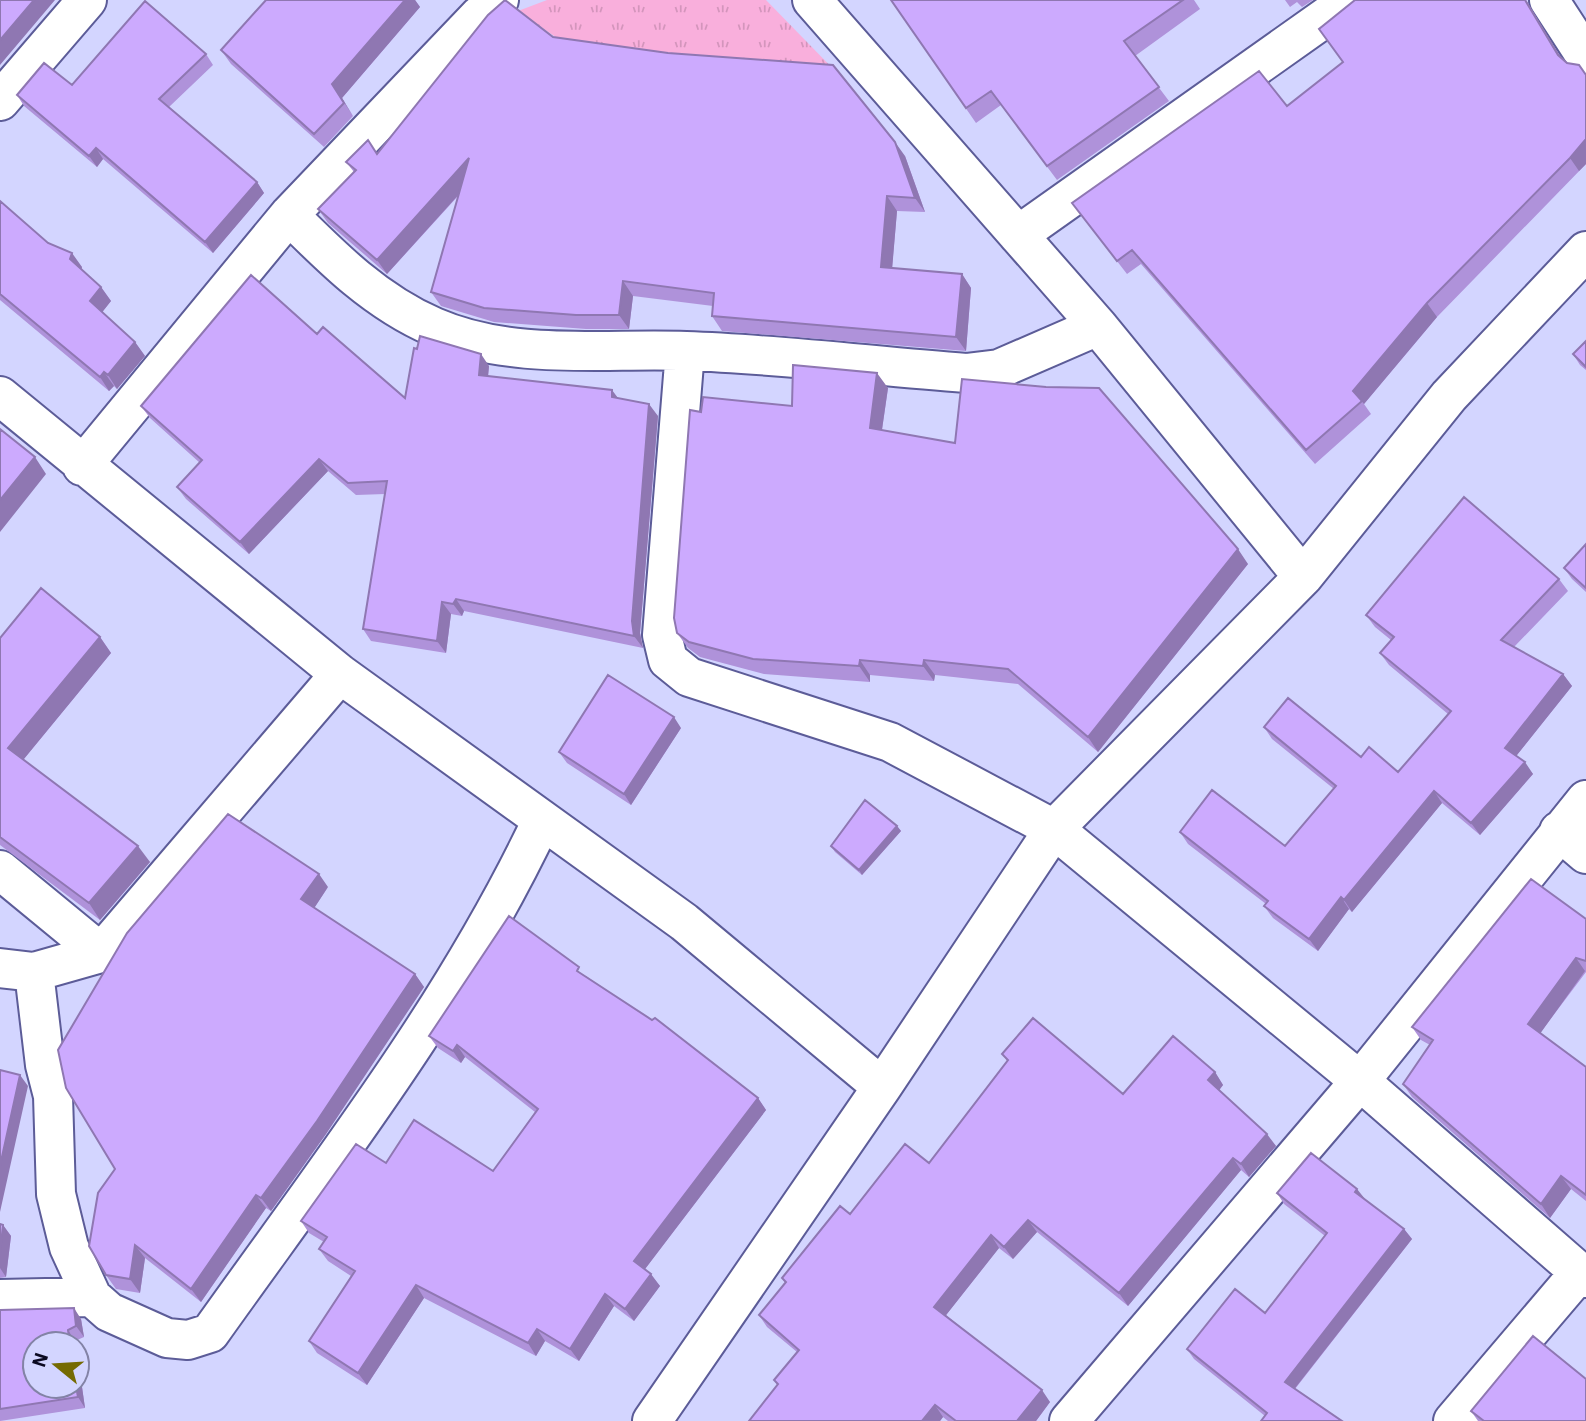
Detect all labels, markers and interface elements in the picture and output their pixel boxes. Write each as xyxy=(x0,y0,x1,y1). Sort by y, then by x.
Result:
north arrow xyxy=(21,1330,91,1400)
text: N xyxy=(26,1349,53,1370)

